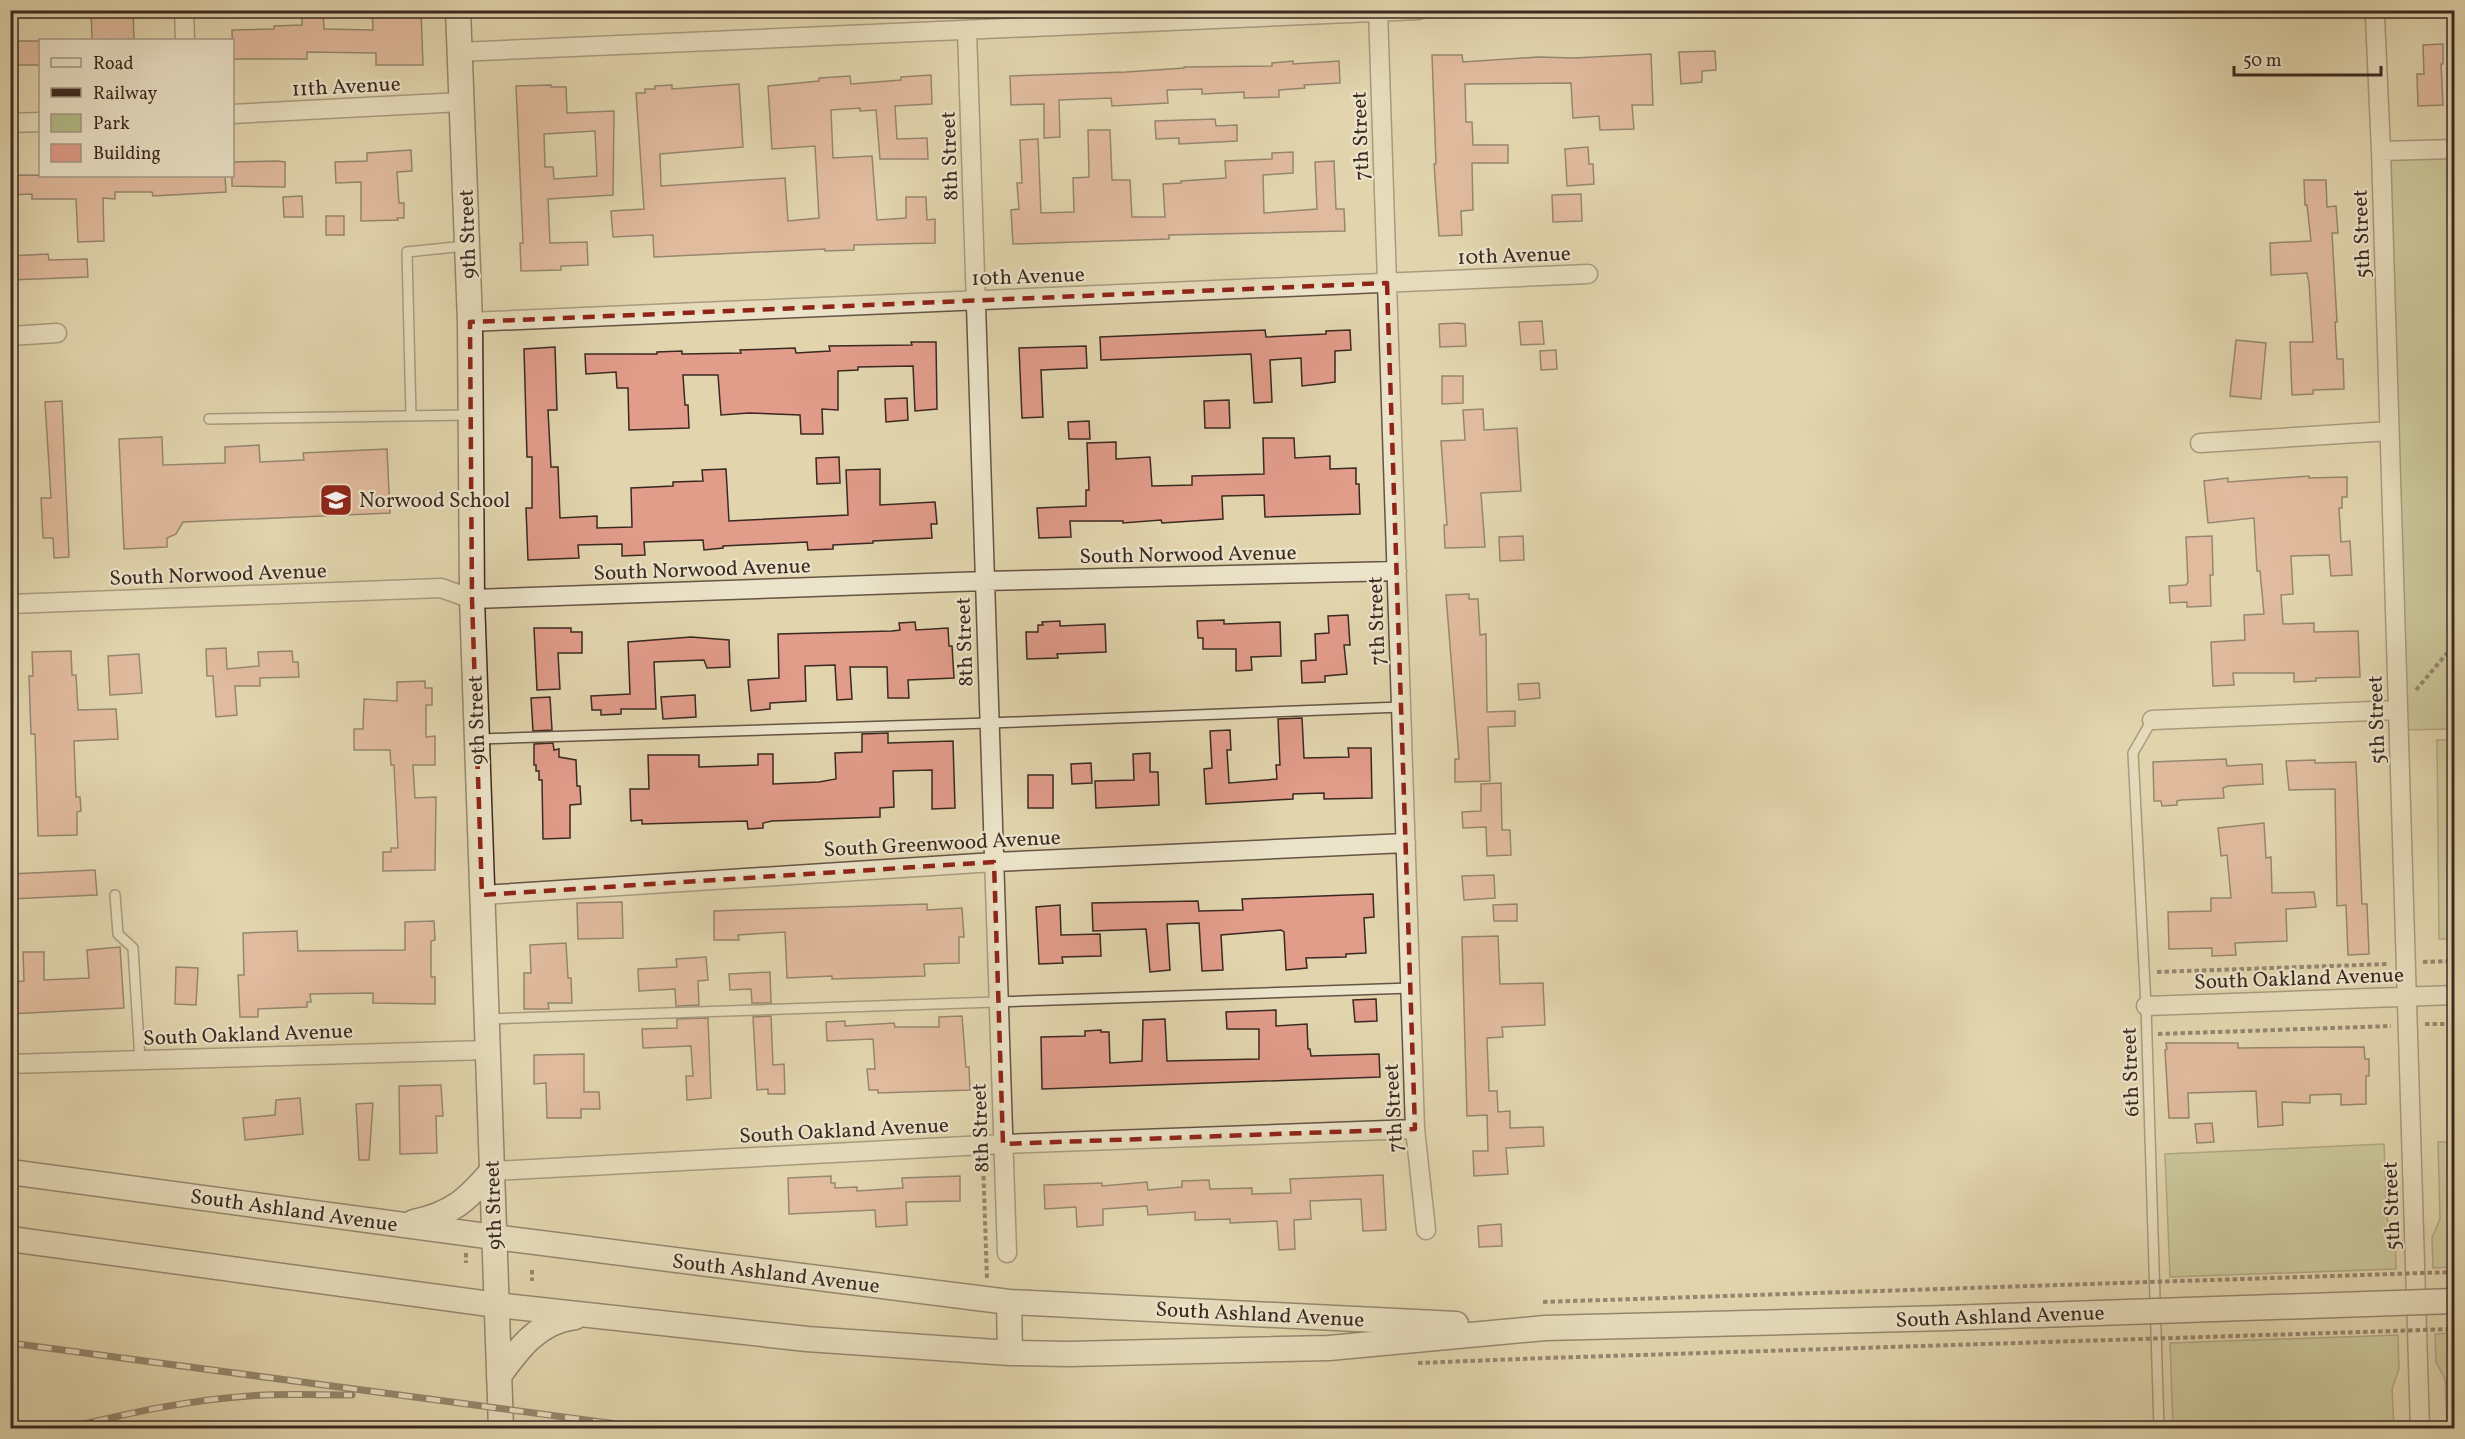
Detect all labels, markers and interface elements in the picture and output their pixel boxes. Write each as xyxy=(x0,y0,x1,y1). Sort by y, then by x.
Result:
legend xyxy=(39,39,234,177)
scale bar xyxy=(2234,39,2381,77)
text: 50 m xyxy=(2243,49,2282,74)
text: Road xyxy=(93,52,134,77)
street label: 11th Avenue xyxy=(291,70,401,105)
text: Railway xyxy=(93,82,157,107)
street label: 7th Street xyxy=(1345,91,1378,181)
street label: 8th Street xyxy=(934,111,967,201)
text: Park xyxy=(93,112,130,137)
text: Building xyxy=(93,142,161,167)
street label: 9th Street xyxy=(452,188,485,279)
street label: 5th Street xyxy=(2346,189,2379,279)
street label: 10th Avenue xyxy=(1457,240,1571,273)
street label: 10th Avenue xyxy=(971,261,1085,294)
school or university icon: Norwood School xyxy=(318,482,354,518)
place label: Norwood School xyxy=(359,487,510,516)
street label: South Norwood Avenue xyxy=(1079,539,1297,572)
street label: South Norwood Avenue xyxy=(593,552,811,589)
street label: South Norwood Avenue xyxy=(109,557,327,594)
street label: 7th Street xyxy=(1361,576,1394,666)
street label: 8th Street xyxy=(949,597,982,687)
street label: 9th Street xyxy=(461,674,494,765)
street label: 5th Street xyxy=(2361,675,2394,765)
street label: South Greenwood Avenue xyxy=(823,824,1062,865)
street label: South Oakland Avenue xyxy=(2194,961,2405,998)
street label: South Oakland Avenue xyxy=(143,1017,354,1054)
street label: 6th Street xyxy=(2115,1027,2148,1117)
street label: 7th Street xyxy=(1378,1063,1411,1153)
street label: 8th Street xyxy=(965,1083,998,1173)
street label: South Oakland Avenue xyxy=(738,1112,950,1151)
street label: 9th Street xyxy=(478,1159,511,1250)
street label: 5th Street xyxy=(2376,1161,2409,1251)
street label: South Ashland Avenue xyxy=(188,1183,399,1240)
street label: South Ashland Avenue xyxy=(670,1247,881,1302)
street label: South Ashland Avenue xyxy=(1155,1296,1365,1335)
street label: South Ashland Avenue xyxy=(1895,1299,2105,1336)

